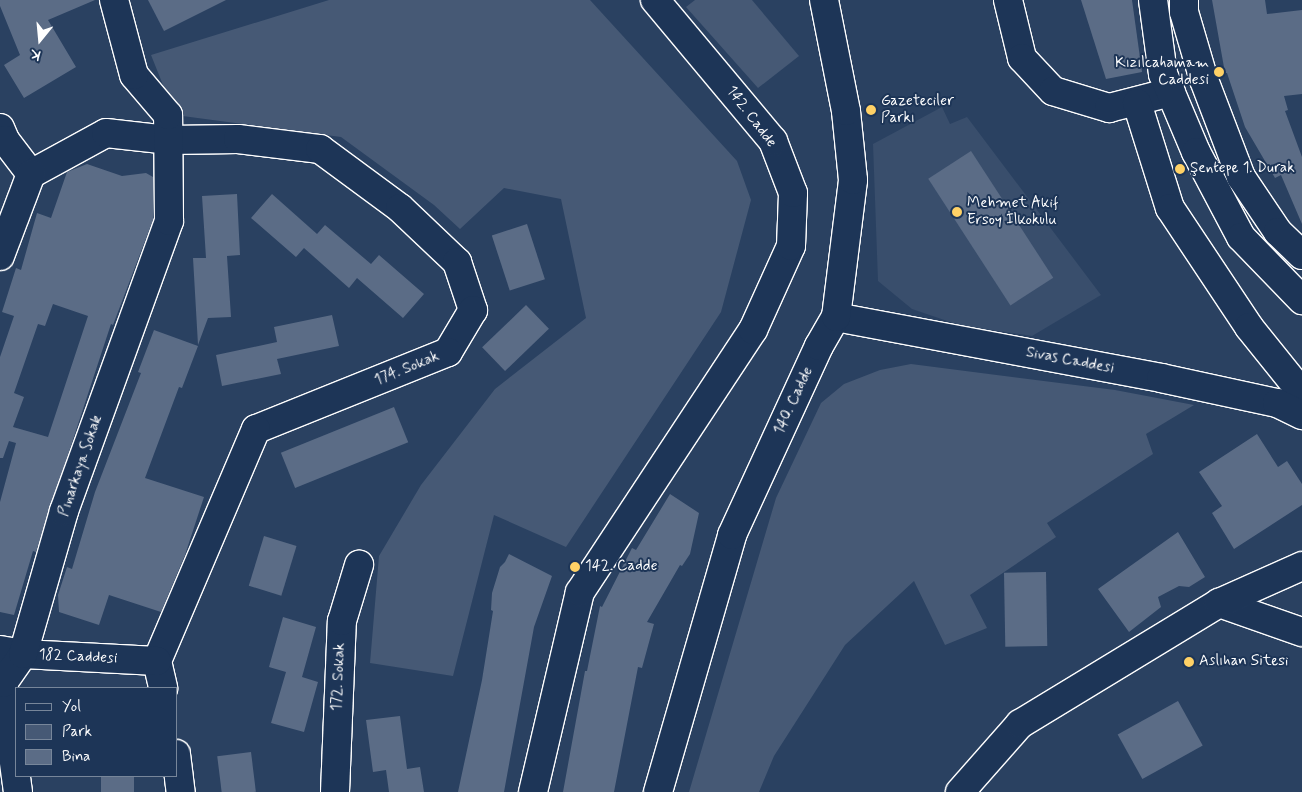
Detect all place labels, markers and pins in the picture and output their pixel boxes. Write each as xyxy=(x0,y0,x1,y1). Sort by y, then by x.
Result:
place label: Kızılcahamam Caddesi xyxy=(1115,54,1209,89)
marker: Kızılcahamam Caddesi xyxy=(1213,66,1225,78)
place label: Gazeteciler Parkı xyxy=(881,92,954,127)
marker: Gazeteciler Parkı xyxy=(865,104,877,116)
place label: Şentepe 1. Durak xyxy=(1190,160,1295,178)
marker: Şentepe 1. Durak xyxy=(1174,163,1186,175)
place label: Mehmet Akif Ersoy İlkokulu xyxy=(967,194,1059,229)
marker: Mehmet Akif Ersoy İlkokulu xyxy=(951,206,963,218)
place label: 142. Cadde xyxy=(585,558,657,576)
marker: 142. Cadde xyxy=(569,561,581,573)
place label: Aslıhan Sitesi xyxy=(1199,653,1284,671)
marker: Aslıhan Sitesi xyxy=(1183,656,1195,668)

